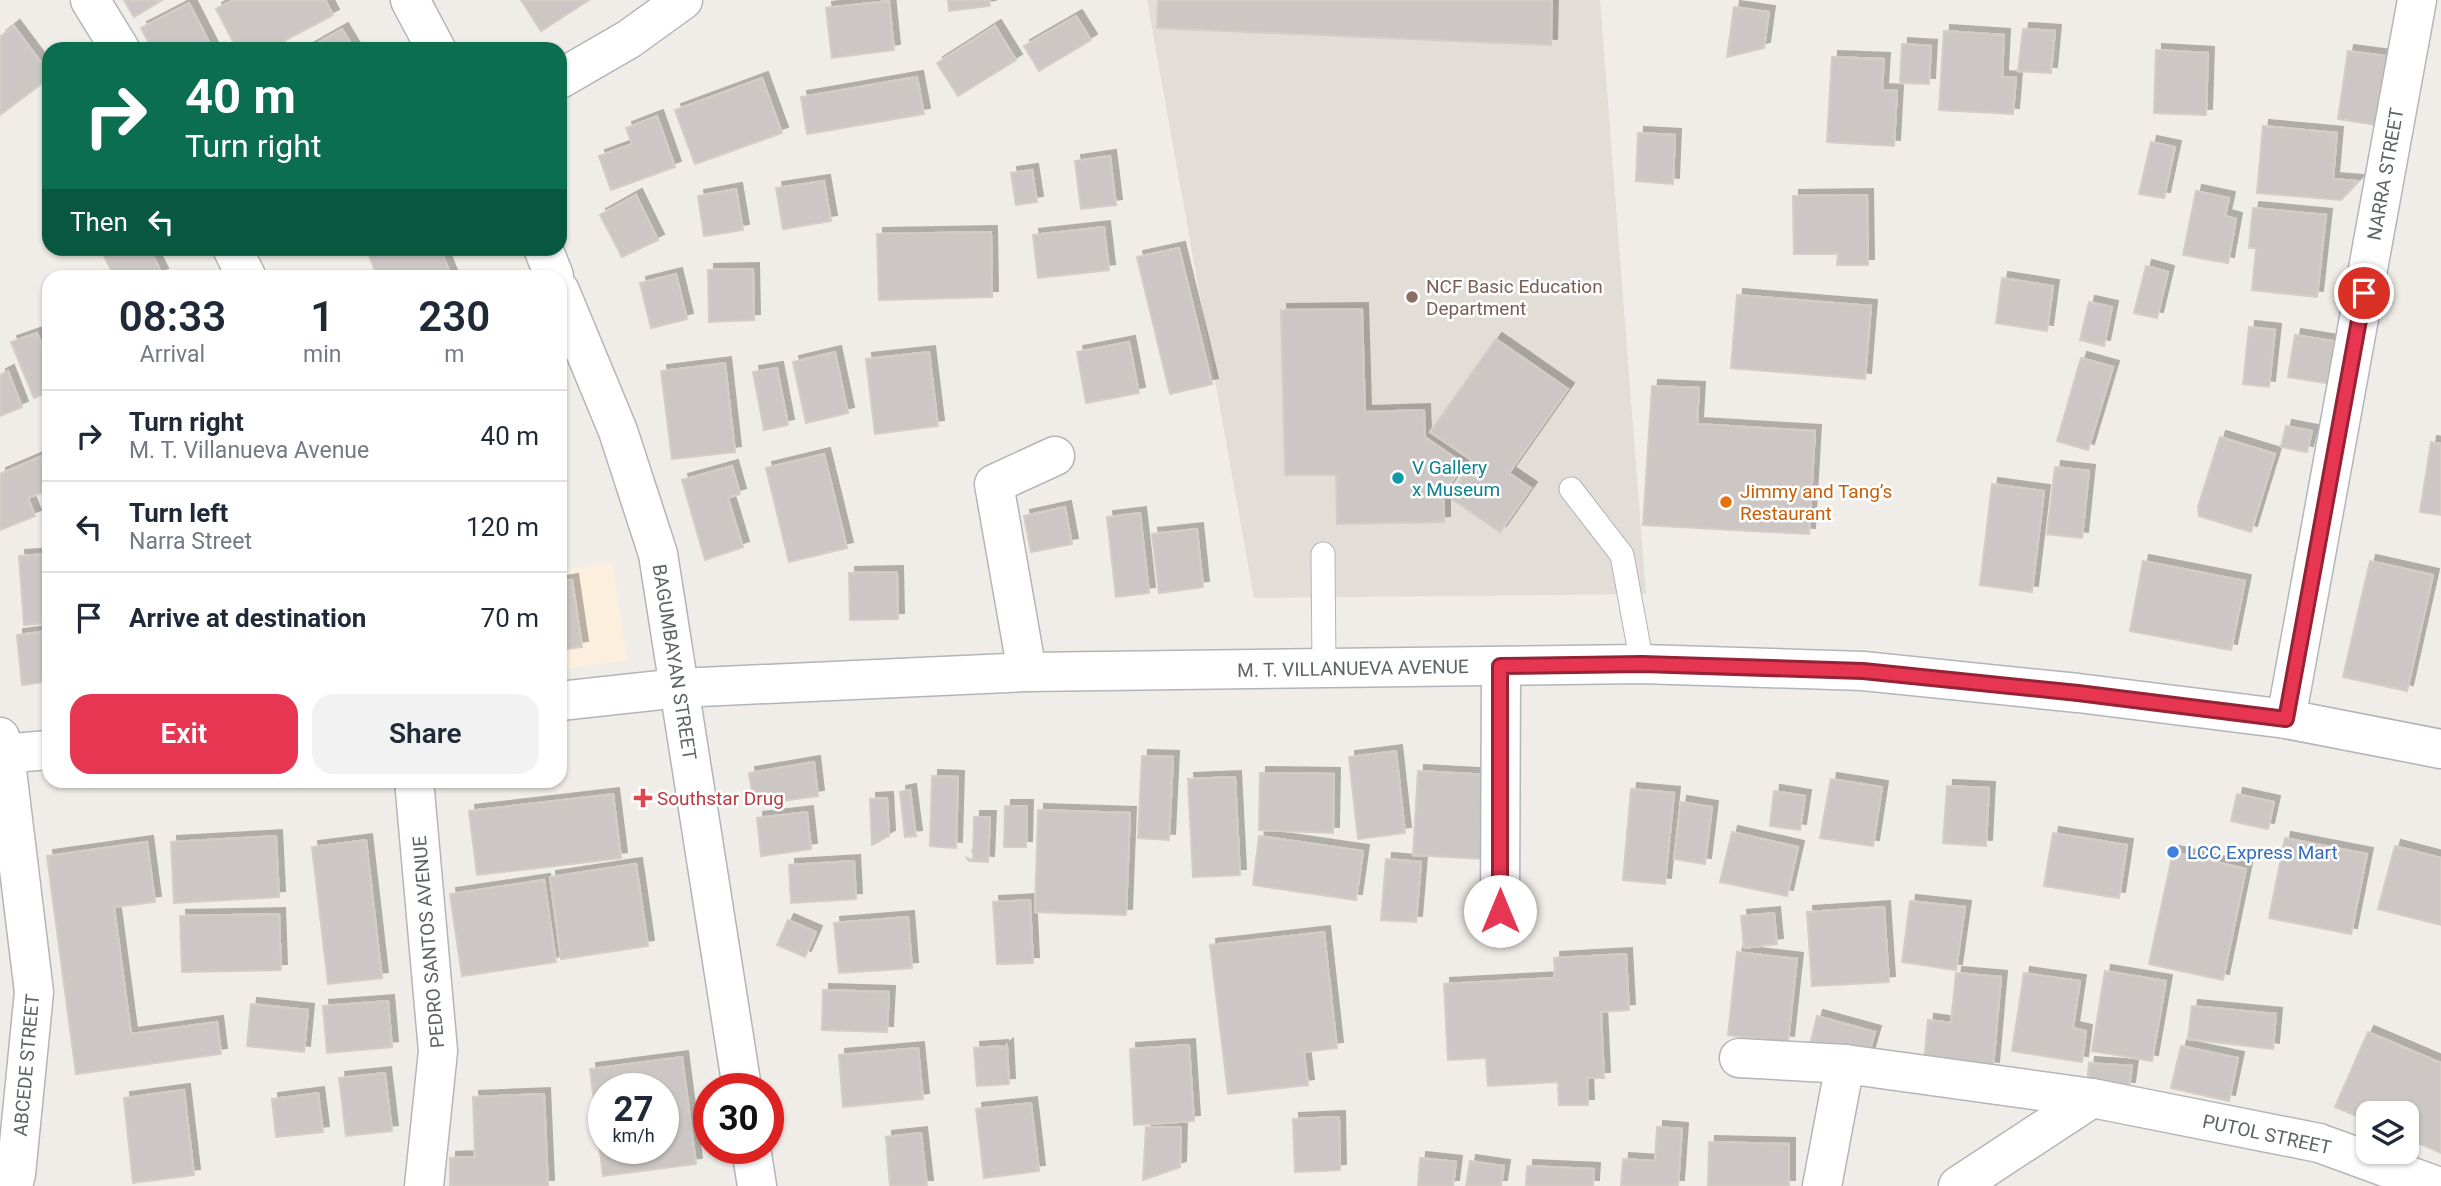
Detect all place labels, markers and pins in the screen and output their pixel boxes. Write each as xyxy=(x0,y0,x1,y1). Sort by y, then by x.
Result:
pin xyxy=(2334,263,2394,323)
place label: NCF Basic Education Department xyxy=(1426,275,1603,320)
marker: NCF Basic Education Department xyxy=(1404,289,1420,305)
place label: V Gallery x Museum xyxy=(1412,456,1500,501)
marker: V Gallery x Museum xyxy=(1390,470,1406,486)
place label: Jimmy and Tang’s Restaurant xyxy=(1740,480,1892,525)
marker: Jimmy and Tang’s Restaurant xyxy=(1718,494,1734,510)
place label: Southstar Drug xyxy=(657,787,784,810)
marker: Southstar Drug xyxy=(635,790,651,806)
place label: LCC Express Mart xyxy=(2187,841,2338,864)
marker: LCC Express Mart xyxy=(2165,844,2181,860)

